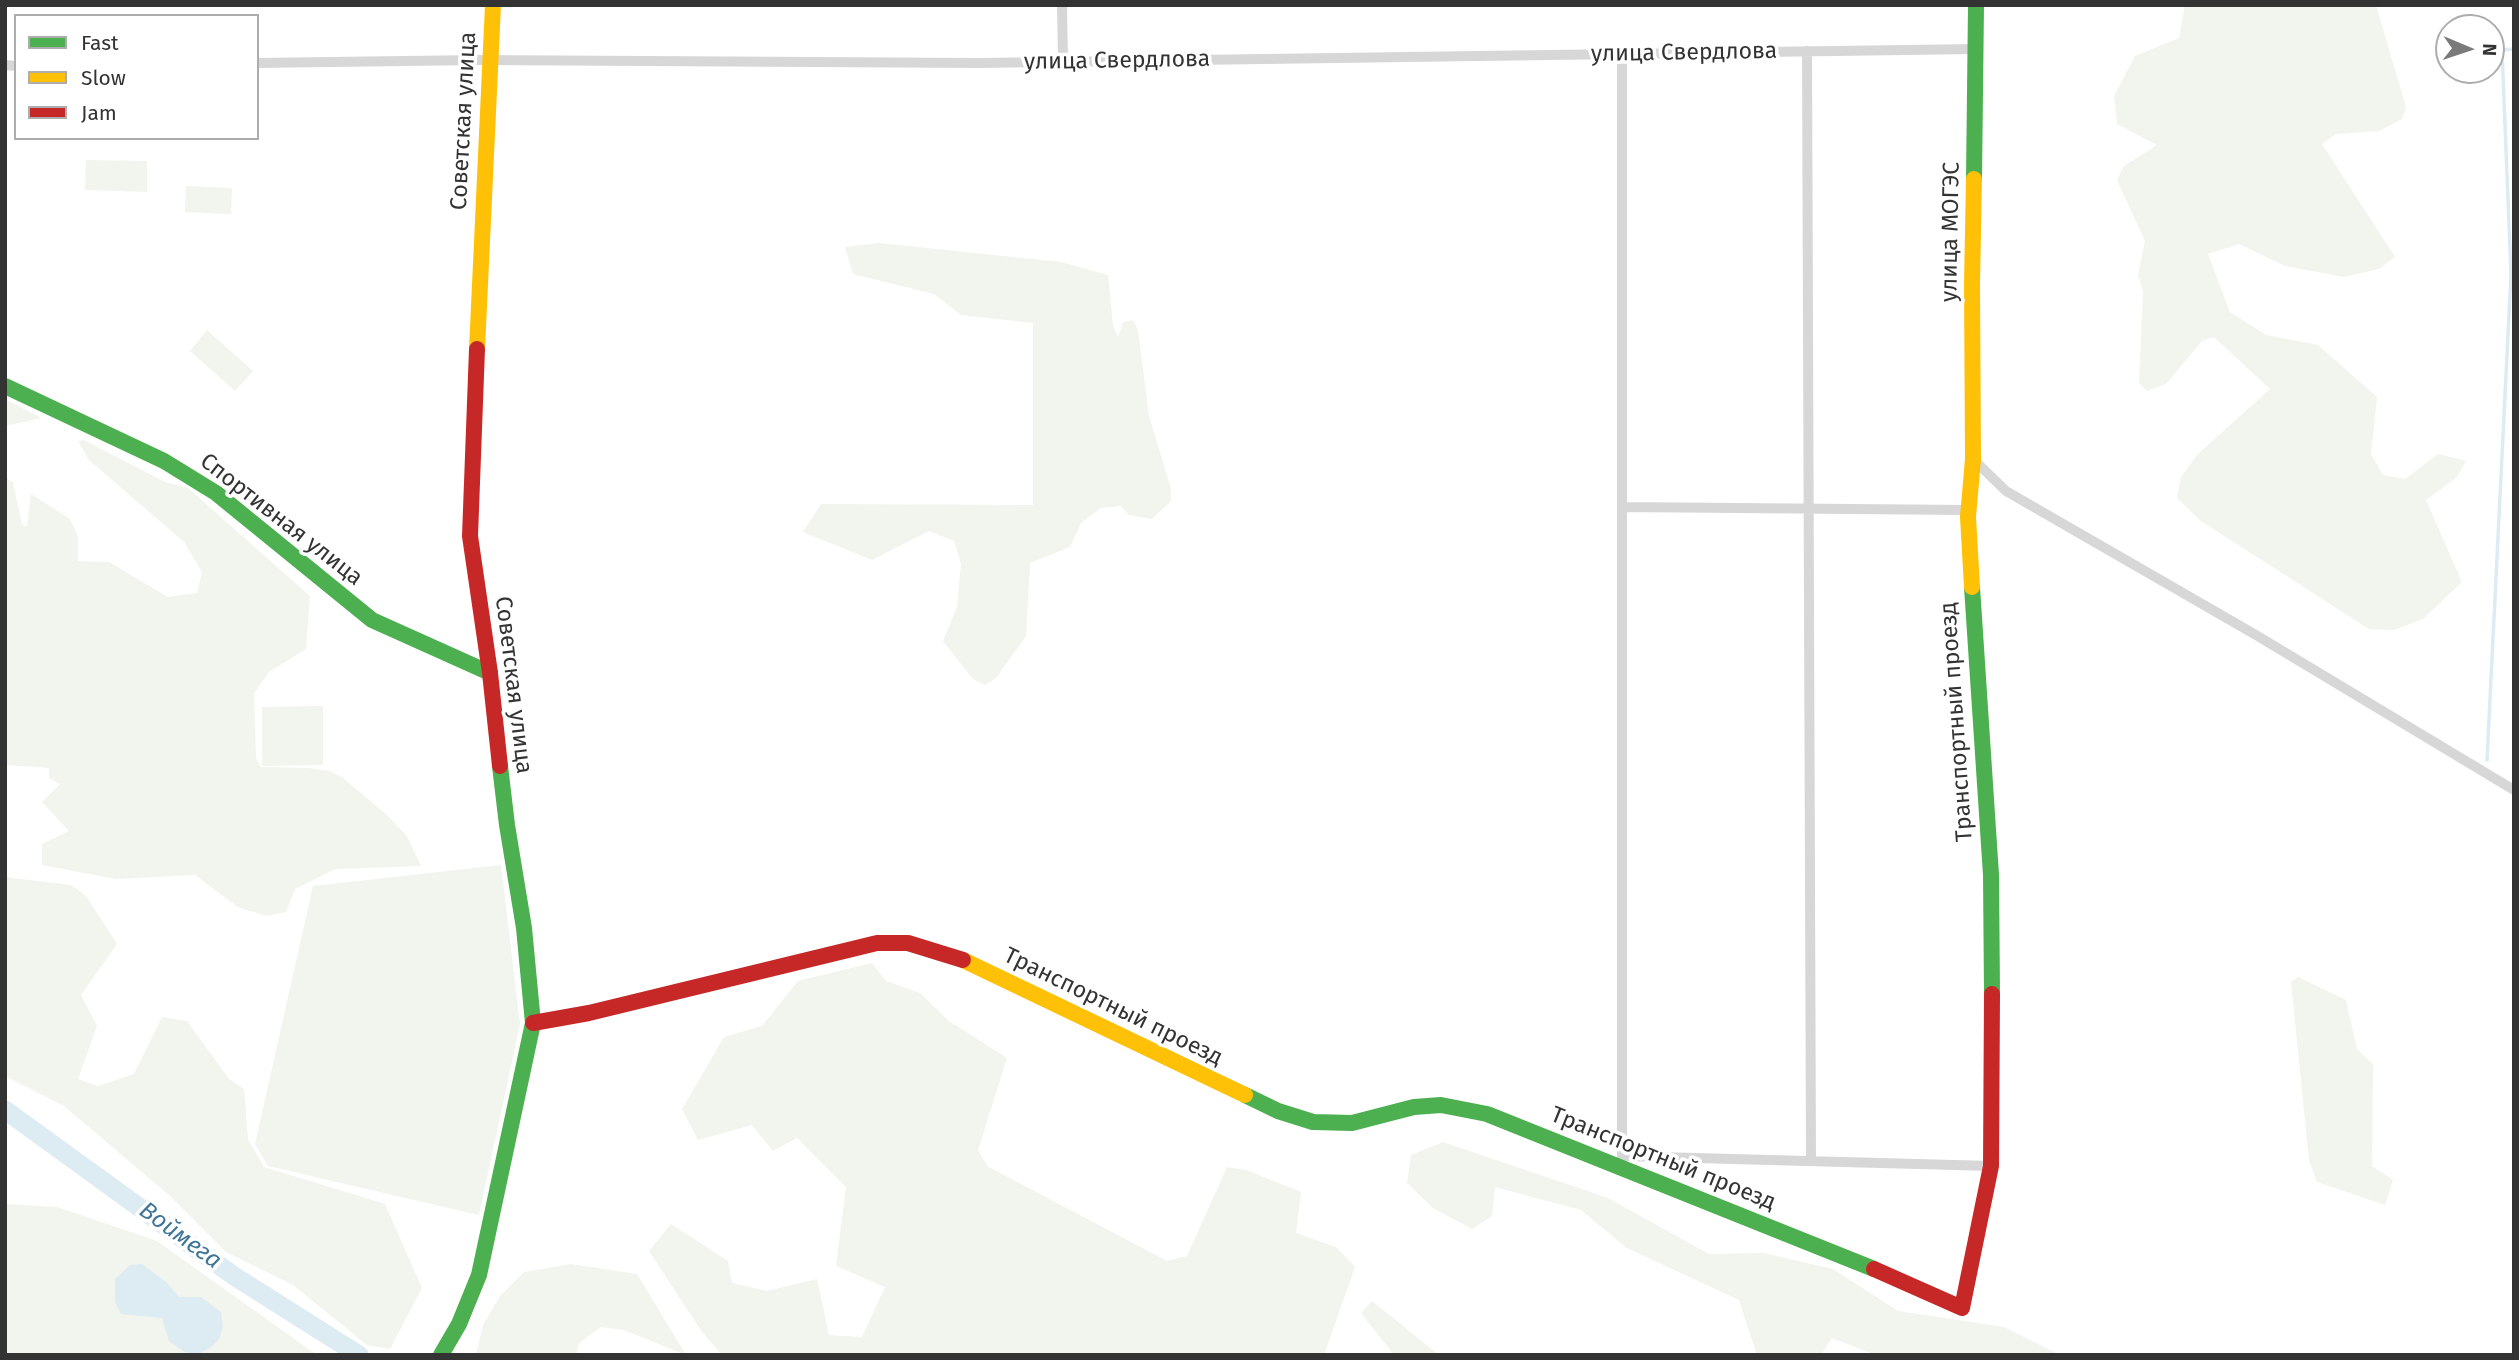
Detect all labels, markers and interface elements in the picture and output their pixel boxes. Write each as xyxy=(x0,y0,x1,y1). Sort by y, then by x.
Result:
legend xyxy=(14,14,259,140)
north arrow xyxy=(2435,14,2505,84)
text: Fast xyxy=(81,30,119,56)
street label: Советская улица xyxy=(446,31,482,211)
street label: улица Свердлова xyxy=(1591,38,1777,68)
text: N xyxy=(2478,43,2501,56)
street label: улица Свердлова xyxy=(1024,46,1210,76)
text: Slow xyxy=(81,65,126,91)
text: Jam xyxy=(81,100,117,126)
street label: улица МОГЭС xyxy=(1936,162,1966,302)
street label: Спортивная улица xyxy=(194,448,368,592)
street label: Советская улица xyxy=(488,595,538,775)
street label: Транспортный проезд xyxy=(1935,601,1979,843)
street label: Транспортный проезд xyxy=(999,942,1227,1072)
street label: Транспортный проезд xyxy=(1547,1101,1779,1217)
water label: Воймега xyxy=(133,1197,227,1275)

